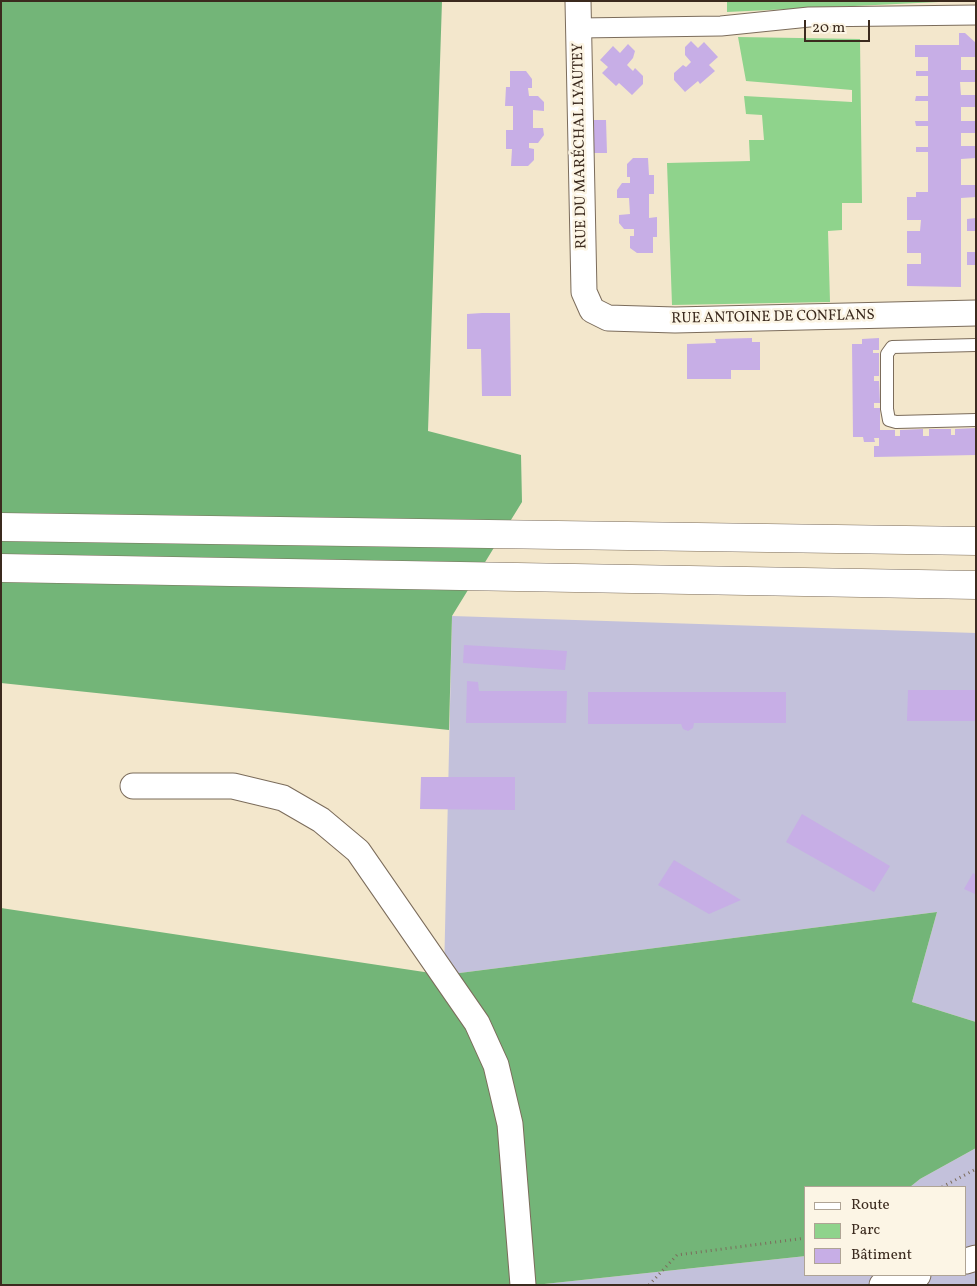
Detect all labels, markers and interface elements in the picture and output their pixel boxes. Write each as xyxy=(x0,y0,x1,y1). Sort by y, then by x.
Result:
scale bar xyxy=(807,10,873,42)
text: 20 m xyxy=(812,18,845,39)
street label: RUE DU MARÉCHAL LYAUTEY xyxy=(570,43,592,249)
street label: RUE ANTOINE DE CONFLANS xyxy=(671,307,875,329)
legend xyxy=(804,1186,967,1276)
text: Route xyxy=(851,1195,890,1216)
text: Parc xyxy=(851,1220,880,1241)
text: Bâtiment xyxy=(851,1245,912,1266)

